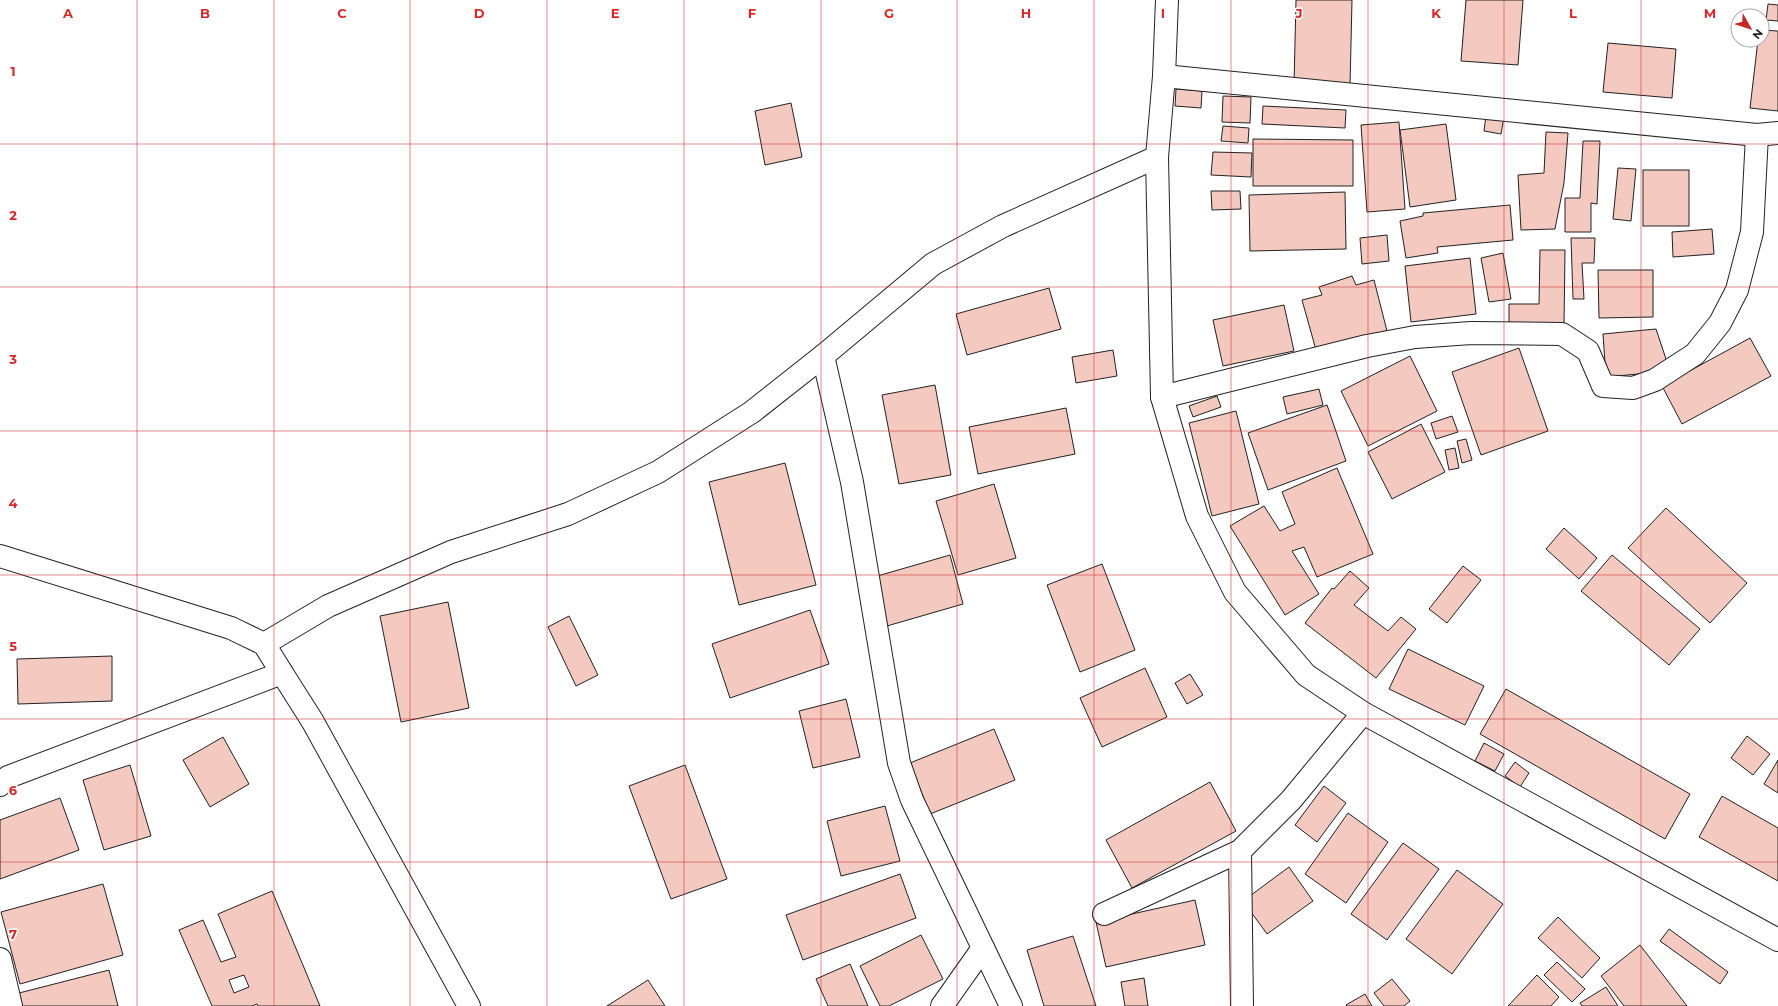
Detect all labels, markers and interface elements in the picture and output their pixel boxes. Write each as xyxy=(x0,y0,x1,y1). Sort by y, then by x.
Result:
text: A xyxy=(62,5,74,21)
text: B xyxy=(200,5,210,21)
text: C xyxy=(337,5,347,21)
text: D xyxy=(474,5,485,21)
text: E xyxy=(611,5,620,21)
text: F xyxy=(748,5,756,21)
text: G xyxy=(884,5,894,21)
text: H xyxy=(1021,5,1031,21)
text: I xyxy=(1161,5,1165,21)
text: J xyxy=(1294,5,1303,21)
text: K xyxy=(1431,5,1441,21)
text: L xyxy=(1569,5,1577,21)
text: M xyxy=(1704,5,1716,21)
north arrow xyxy=(1730,8,1770,48)
text: N xyxy=(1750,26,1766,42)
text: 1 xyxy=(10,63,16,79)
text: 2 xyxy=(9,207,17,223)
text: 3 xyxy=(8,351,17,367)
text: 4 xyxy=(9,495,18,511)
text: 5 xyxy=(9,638,17,654)
text: 6 xyxy=(9,782,18,798)
text: 7 xyxy=(9,926,17,942)

